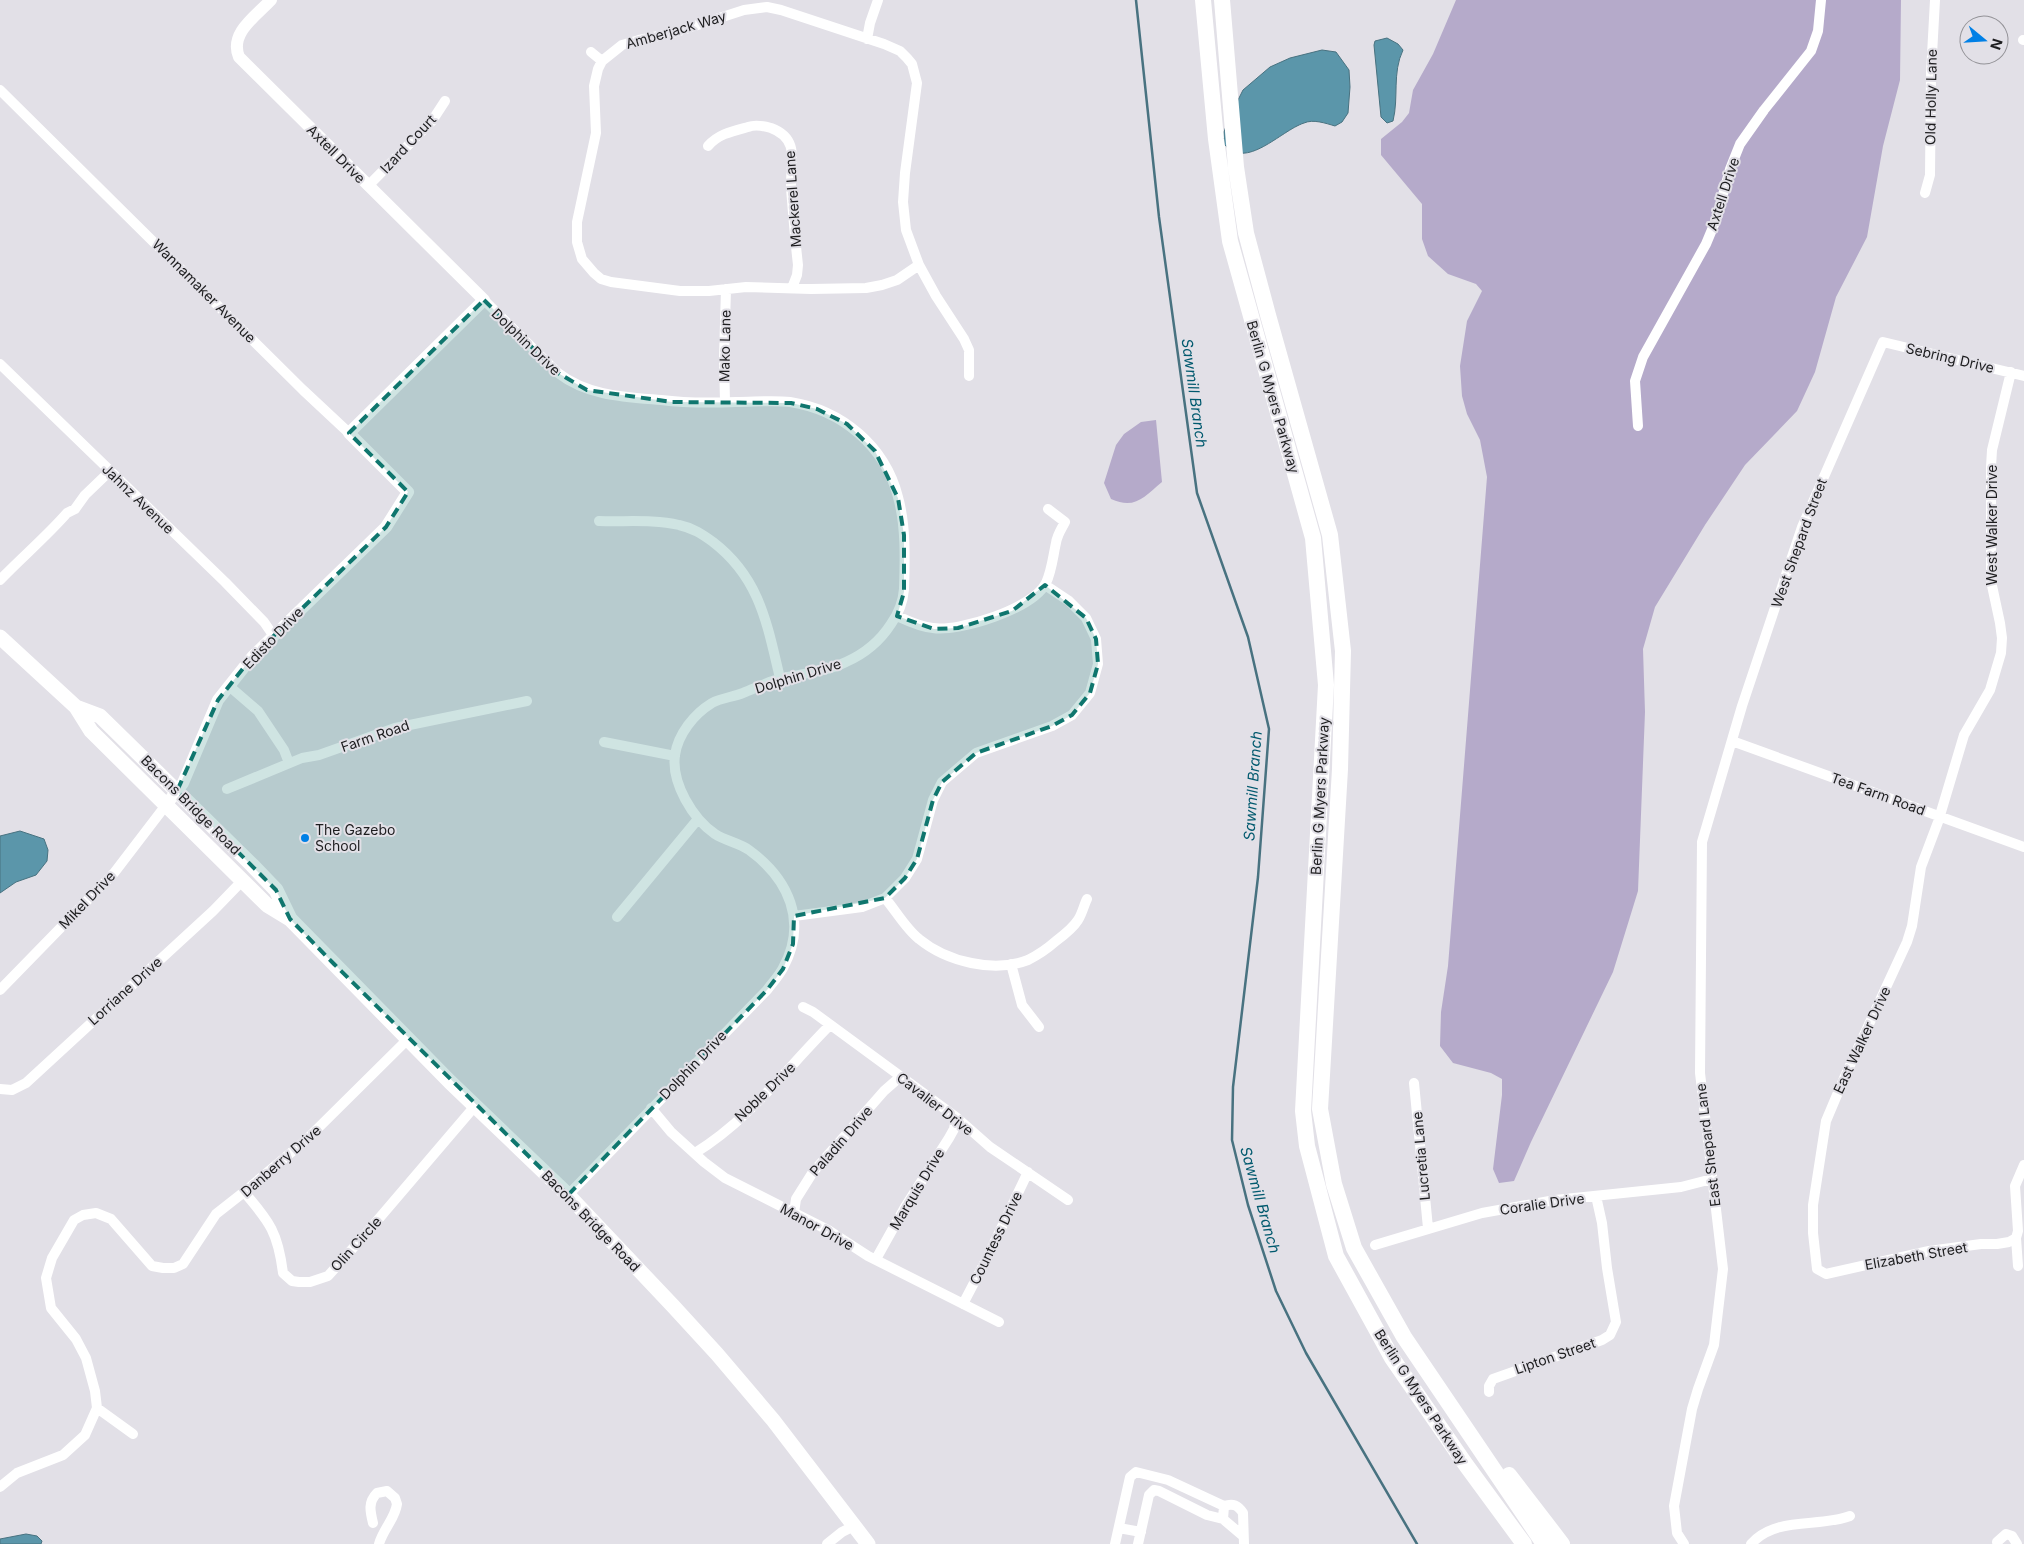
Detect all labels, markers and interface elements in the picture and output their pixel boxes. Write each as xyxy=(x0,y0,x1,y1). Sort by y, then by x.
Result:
street label: Amberjack Way xyxy=(624,7,728,52)
north arrow xyxy=(1959,15,2009,65)
text: N xyxy=(1987,36,2007,52)
street label: Old Holly Lane xyxy=(1921,49,1940,145)
street label: Izard Court xyxy=(376,111,439,176)
street label: Axtell Drive xyxy=(304,121,369,186)
street label: Mackerel Lane xyxy=(781,150,804,248)
street label: Axtell Drive xyxy=(1703,155,1742,232)
street label: Wannamaker Avenue xyxy=(149,235,260,346)
street label: Dolphin Drive xyxy=(488,305,564,379)
street label: Mako Lane xyxy=(715,310,734,382)
street label: Berlin G Myers Parkway xyxy=(1244,318,1303,475)
water label: Sawmill Branch xyxy=(1177,337,1212,449)
street label: Sebring Drive xyxy=(1904,339,1996,376)
street label: Jahnz Avenue xyxy=(99,460,178,537)
street label: West Walker Drive xyxy=(1983,465,2000,585)
street label: West Shepard Street xyxy=(1767,476,1830,610)
street label: Edisto Drive xyxy=(239,603,306,672)
street label: Dolphin Drive xyxy=(753,654,843,697)
street label: Farm Road xyxy=(338,716,411,755)
street label: Berlin G Myers Parkway xyxy=(1307,716,1332,875)
water label: Sawmill Branch xyxy=(1239,730,1266,842)
street label: Bacons Bridge Road xyxy=(138,751,245,858)
street label: Tea Farm Road xyxy=(1829,769,1928,818)
place label: The Gazebo School xyxy=(315,821,395,854)
marker: The Gazebo School xyxy=(299,832,311,844)
street label: Mikel Drive xyxy=(55,867,118,932)
street label: Lorriane Drive xyxy=(84,953,165,1028)
street label: East Walker Drive xyxy=(1829,984,1894,1096)
street label: Dolphin Drive xyxy=(656,1027,730,1103)
street label: Noble Drive xyxy=(731,1059,799,1125)
street label: Cavalier Drive xyxy=(894,1068,977,1139)
street label: East Shepard Lane xyxy=(1692,1083,1723,1208)
street label: Paladin Drive xyxy=(806,1102,876,1179)
street label: Lucretia Lane xyxy=(1408,1111,1433,1201)
street label: Danberry Drive xyxy=(237,1121,324,1200)
water label: Sawmill Branch xyxy=(1236,1144,1285,1256)
street label: Marquis Drive xyxy=(886,1145,948,1232)
street label: Bacons Bridge Road xyxy=(539,1167,644,1275)
street label: Countess Drive xyxy=(966,1189,1025,1287)
street label: Coralie Drive xyxy=(1498,1189,1585,1218)
street label: Manor Drive xyxy=(778,1199,857,1254)
street label: Olin Circle xyxy=(327,1213,385,1275)
street label: Elizabeth Street xyxy=(1863,1238,1969,1273)
street label: Berlin G Myers Parkway xyxy=(1371,1326,1472,1468)
street label: Lipton Street xyxy=(1512,1334,1598,1377)

